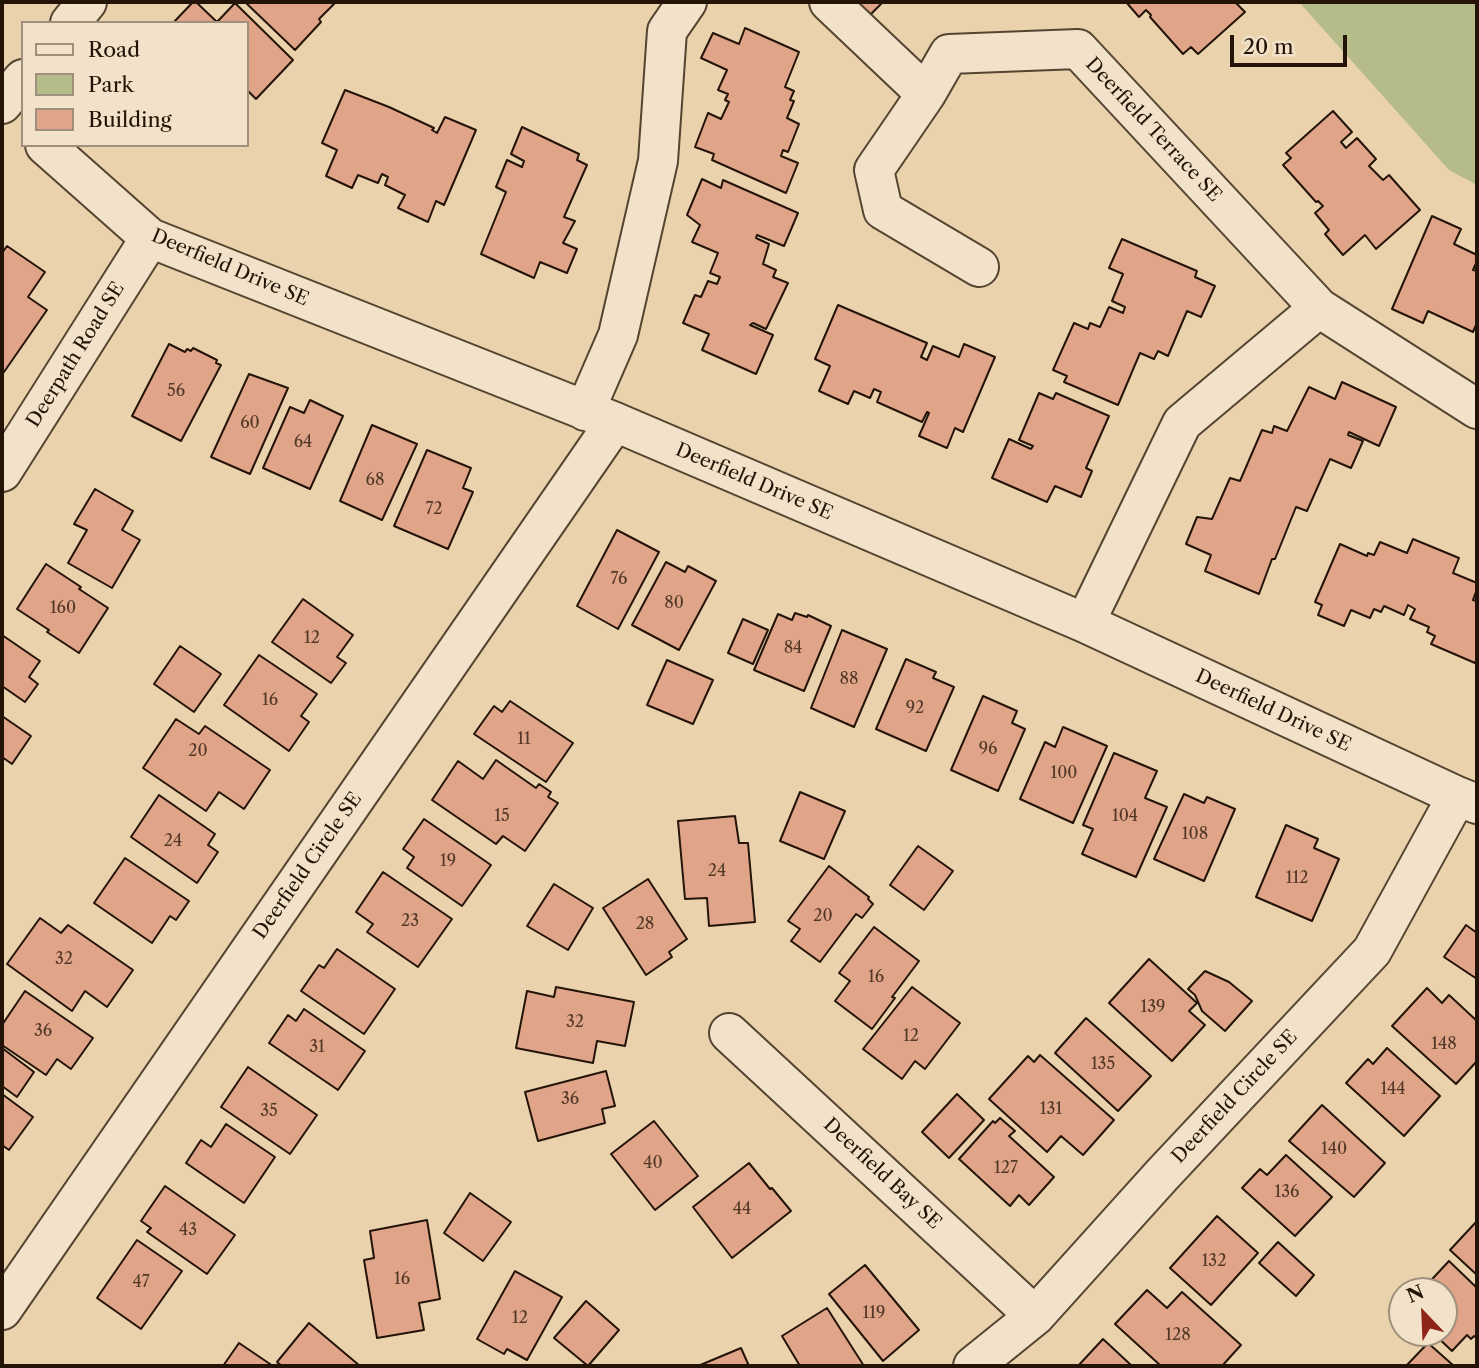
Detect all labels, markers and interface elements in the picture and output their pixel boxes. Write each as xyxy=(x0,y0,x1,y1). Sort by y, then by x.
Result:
legend xyxy=(21,21,248,147)
scale bar xyxy=(1234,21,1351,65)
text: 20 m xyxy=(1243,34,1294,59)
text: Road xyxy=(88,37,140,62)
street label: Deerfield Terrace SE xyxy=(1080,53,1226,207)
text: Park xyxy=(88,72,134,97)
text: Building xyxy=(88,107,172,132)
street label: Deerfield Drive SE xyxy=(148,225,312,311)
street label: Deerpath Road SE xyxy=(22,278,130,432)
house number: 56 xyxy=(167,381,185,401)
house number: 60 xyxy=(240,413,260,433)
house number: 64 xyxy=(294,432,312,452)
street label: Deerfield Drive SE xyxy=(672,439,836,525)
house number: 68 xyxy=(366,470,384,490)
house number: 72 xyxy=(425,499,443,519)
house number: 76 xyxy=(611,569,627,589)
house number: 80 xyxy=(664,593,684,613)
house number: 160 xyxy=(50,598,76,618)
house number: 12 xyxy=(304,628,320,648)
house number: 84 xyxy=(784,638,802,658)
street label: Deerfield Drive SE xyxy=(1192,665,1354,757)
house number: 88 xyxy=(840,669,858,689)
house number: 16 xyxy=(262,690,278,710)
house number: 92 xyxy=(906,698,924,718)
house number: 11 xyxy=(517,729,531,749)
house number: 96 xyxy=(979,739,997,759)
house number: 20 xyxy=(188,741,208,761)
house number: 100 xyxy=(1050,763,1078,783)
street label: Deerfield Circle SE xyxy=(249,788,367,944)
house number: 15 xyxy=(494,806,510,826)
house number: 104 xyxy=(1112,806,1138,826)
house number: 108 xyxy=(1182,824,1208,844)
house number: 24 xyxy=(164,831,182,851)
house number: 19 xyxy=(440,851,456,871)
house number: 24 xyxy=(708,861,726,881)
house number: 112 xyxy=(1286,868,1308,888)
house number: 20 xyxy=(813,906,833,926)
house number: 23 xyxy=(401,911,419,931)
house number: 28 xyxy=(636,914,654,934)
house number: 32 xyxy=(55,949,73,969)
house number: 16 xyxy=(868,967,884,987)
house number: 139 xyxy=(1141,997,1165,1017)
house number: 32 xyxy=(566,1012,584,1032)
house number: 36 xyxy=(34,1021,52,1041)
house number: 12 xyxy=(903,1026,919,1046)
street label: Deerfield Circle SE xyxy=(1167,1026,1303,1168)
house number: 148 xyxy=(1431,1034,1457,1054)
house number: 31 xyxy=(309,1037,325,1057)
house number: 135 xyxy=(1091,1054,1115,1074)
house number: 144 xyxy=(1380,1079,1406,1099)
house number: 36 xyxy=(561,1089,579,1109)
house number: 131 xyxy=(1040,1099,1062,1119)
house number: 35 xyxy=(260,1101,278,1121)
street label: Deerfield Bay SE xyxy=(818,1114,946,1234)
house number: 140 xyxy=(1321,1139,1347,1159)
house number: 40 xyxy=(643,1153,663,1173)
house number: 127 xyxy=(994,1158,1018,1178)
house number: 136 xyxy=(1275,1182,1299,1202)
house number: 44 xyxy=(733,1199,751,1219)
house number: 43 xyxy=(179,1220,197,1240)
house number: 132 xyxy=(1202,1251,1226,1271)
house number: 16 xyxy=(394,1269,410,1289)
house number: 47 xyxy=(132,1272,150,1292)
north arrow xyxy=(1388,1277,1458,1347)
text: N xyxy=(1403,1280,1427,1308)
house number: 119 xyxy=(863,1303,885,1323)
house number: 12 xyxy=(512,1308,528,1328)
house number: 128 xyxy=(1165,1325,1191,1345)

